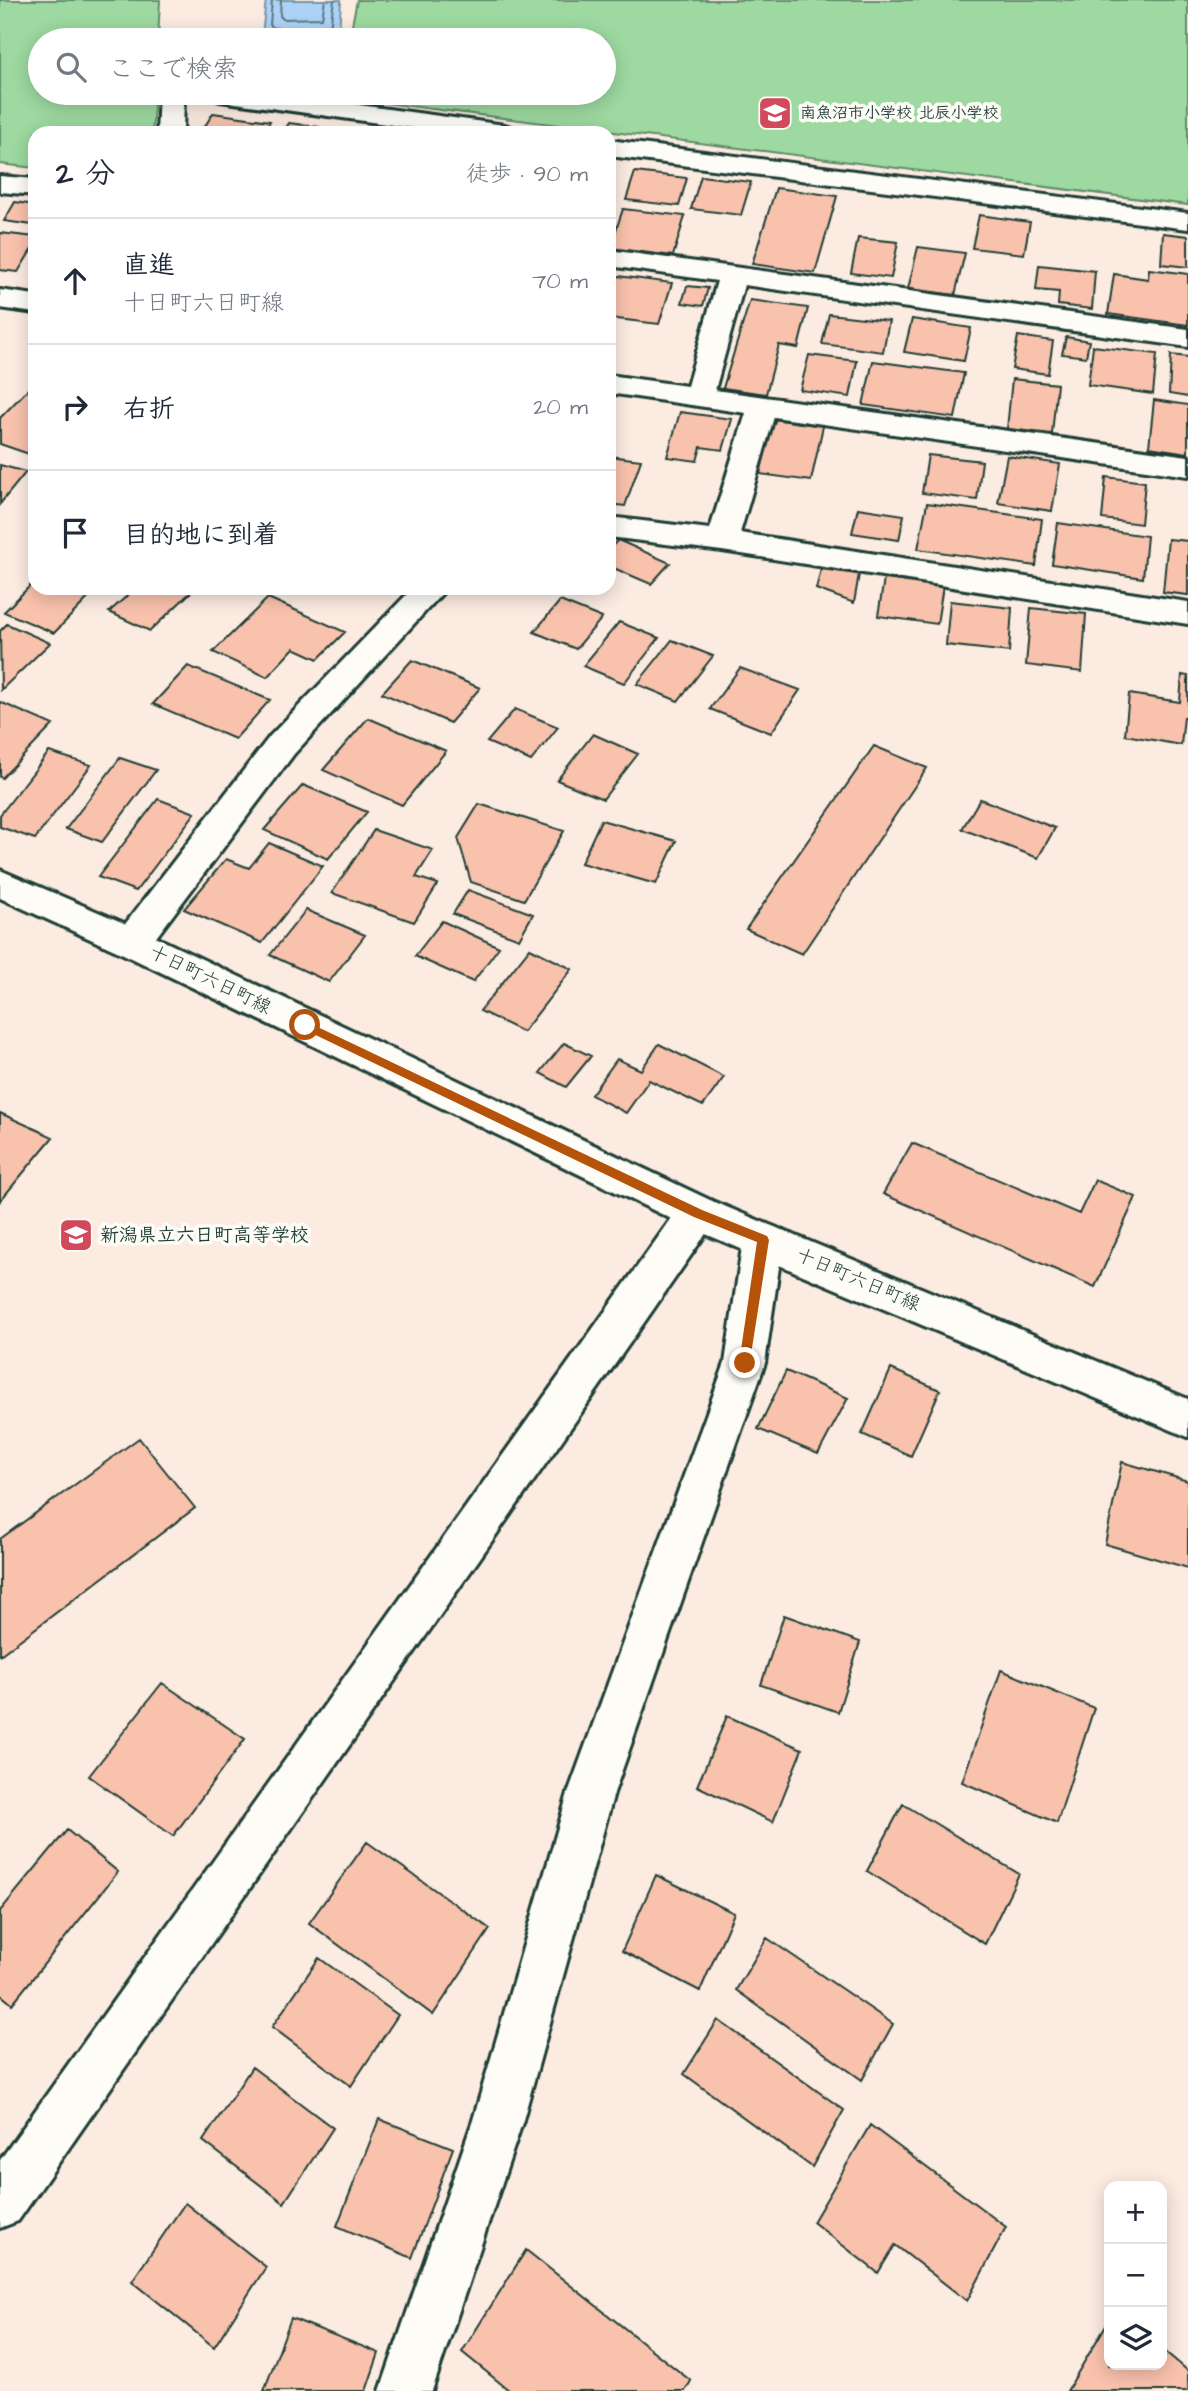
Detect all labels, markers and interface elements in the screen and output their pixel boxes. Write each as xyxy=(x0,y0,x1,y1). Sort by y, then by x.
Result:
search box xyxy=(28,28,616,105)
icon: search xyxy=(52,48,90,86)
text: ここで検索 xyxy=(108,51,238,87)
school or university icon: 南魚沼市小学校 北辰小学校 xyxy=(756,94,794,132)
place label: 南魚沼市小学校 北辰小学校 xyxy=(800,102,998,124)
text: 2 分 xyxy=(56,153,115,195)
text: 徒歩 · 90 m xyxy=(466,158,588,190)
text: 直進 xyxy=(123,247,175,283)
icon: ahead xyxy=(56,262,94,300)
text: 70 m xyxy=(532,265,588,297)
text: 十日町六日町線 xyxy=(123,287,284,319)
icon: right xyxy=(56,388,94,426)
text: 右折 xyxy=(123,391,175,427)
text: 20 m xyxy=(533,391,588,423)
icon: arrive xyxy=(56,514,94,552)
text: 目的地に到着 xyxy=(123,517,279,553)
street label: 十日町六日町線 xyxy=(144,939,276,1021)
route start xyxy=(289,1009,320,1040)
school or university icon: 新潟県立六日町高等学校 xyxy=(57,1216,95,1254)
place label: 新潟県立六日町高等学校 xyxy=(100,1222,309,1249)
street label: 十日町六日町線 xyxy=(792,1242,924,1318)
route end xyxy=(729,1347,760,1378)
map controls xyxy=(1104,2181,1167,2370)
button: + xyxy=(1104,2181,1167,2244)
button: − xyxy=(1104,2244,1167,2307)
button: layers xyxy=(1104,2307,1167,2370)

